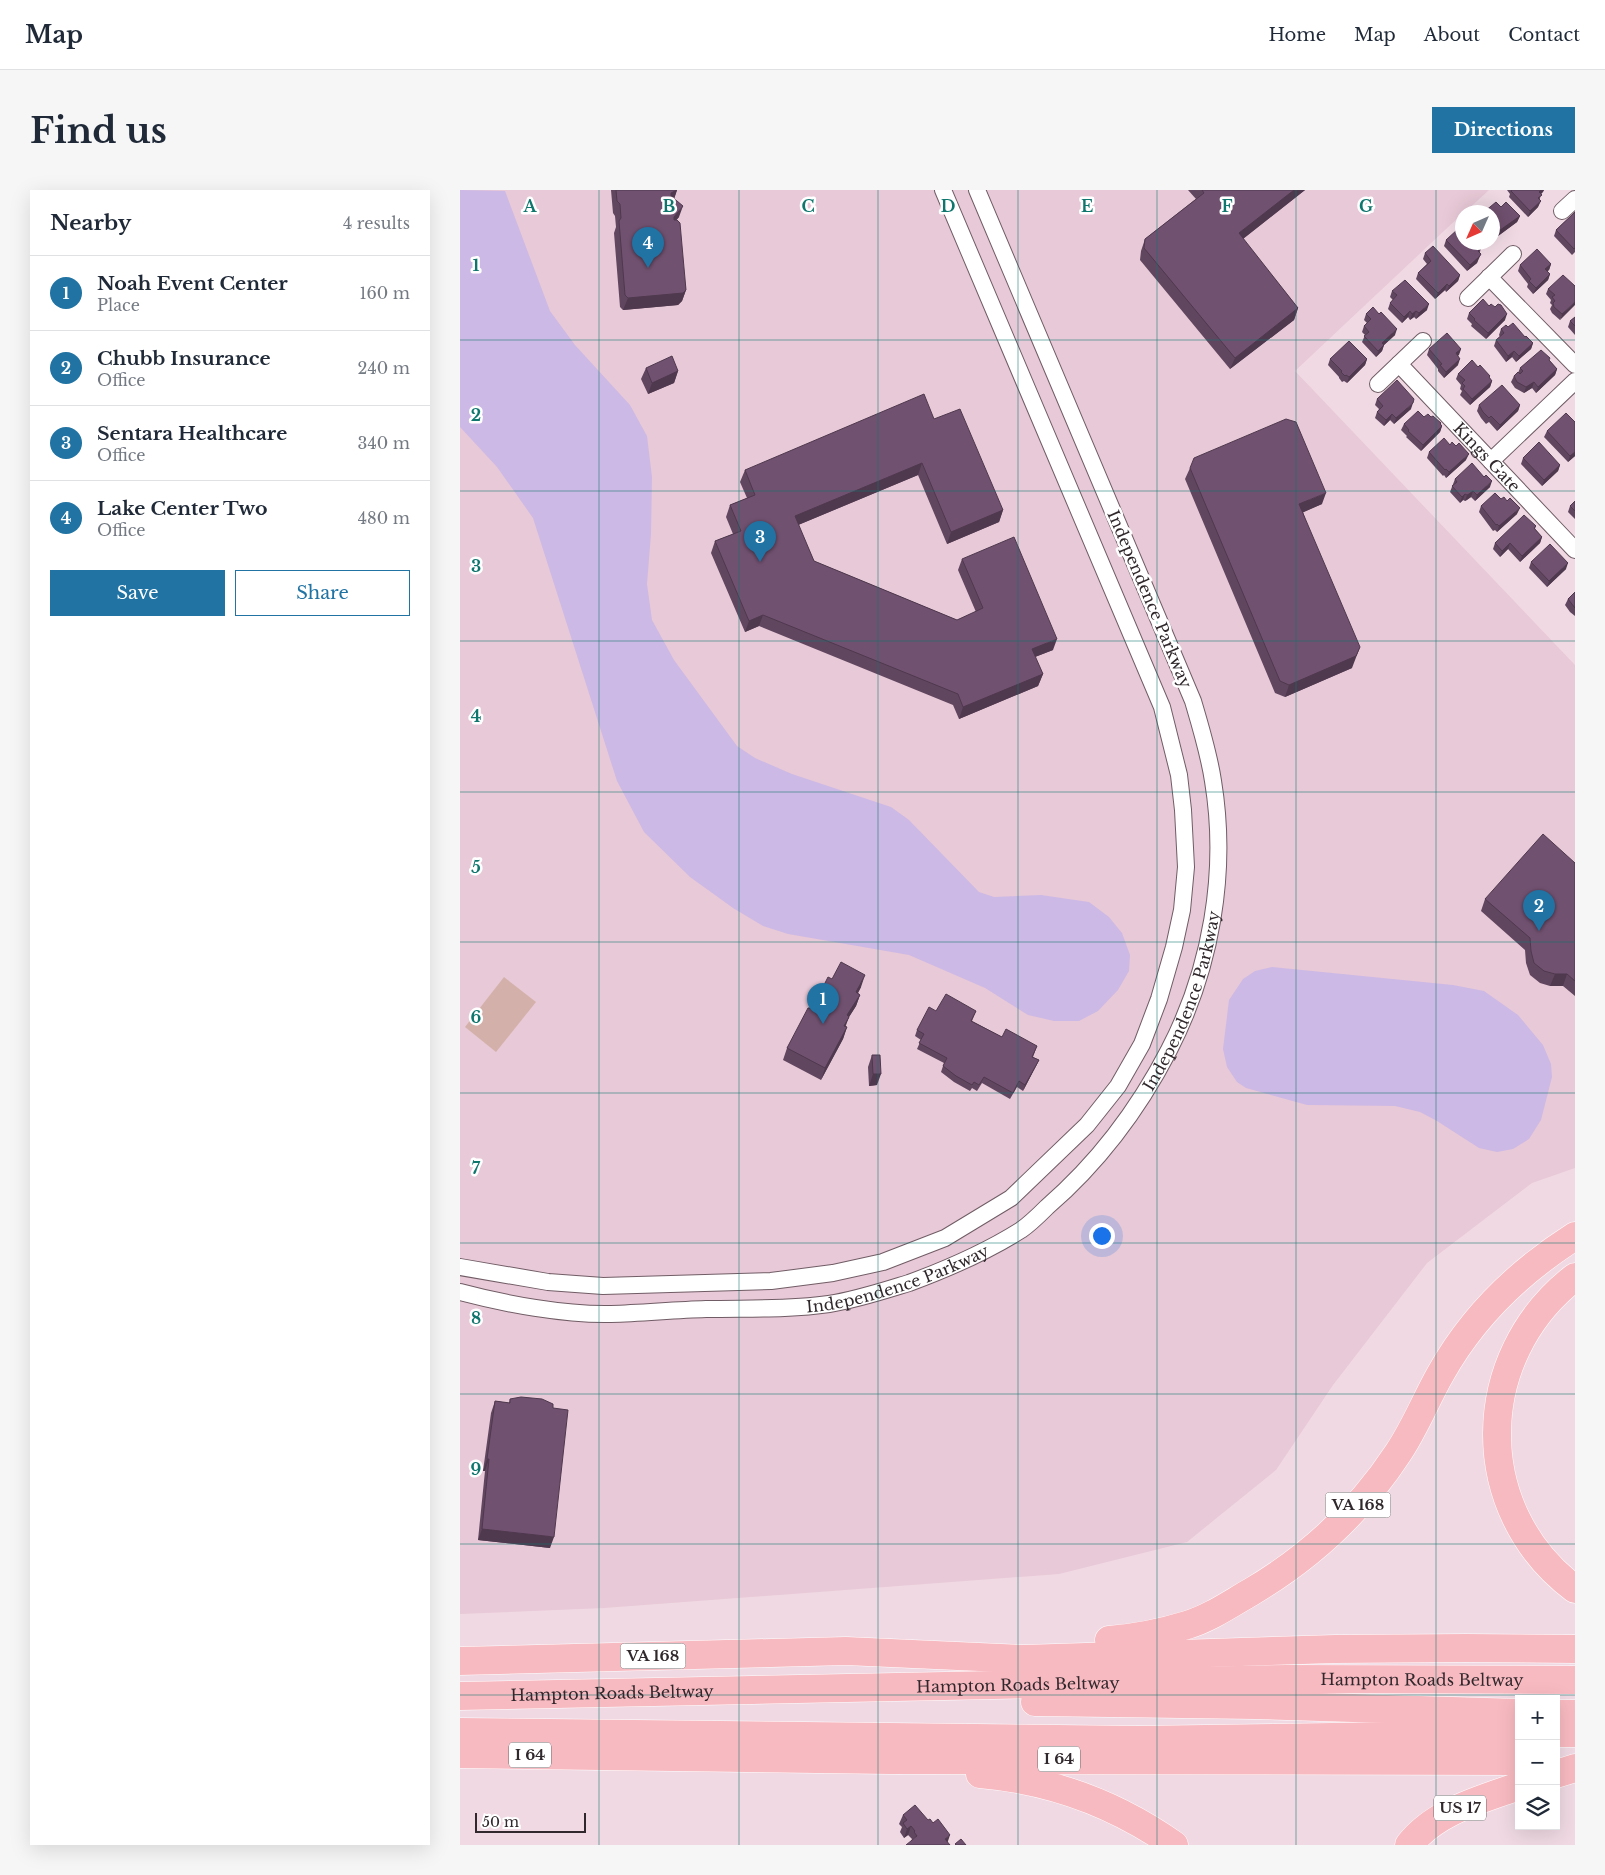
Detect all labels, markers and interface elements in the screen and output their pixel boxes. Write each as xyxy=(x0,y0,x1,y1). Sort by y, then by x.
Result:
text: Map xyxy=(25,20,83,49)
text: Home xyxy=(1268,24,1326,46)
text: Map xyxy=(1354,24,1396,46)
text: About xyxy=(1424,24,1480,46)
text: Contact xyxy=(1508,24,1580,46)
button: Directions xyxy=(1432,107,1575,153)
text: Find us xyxy=(30,109,167,152)
text: A xyxy=(523,196,538,216)
text: B xyxy=(663,196,676,216)
text: C xyxy=(801,196,815,216)
text: D xyxy=(941,196,955,216)
text: E xyxy=(1081,196,1093,216)
text: F xyxy=(1221,196,1233,216)
text: G xyxy=(1359,196,1373,216)
north arrow xyxy=(1455,205,1500,250)
text: Nearby xyxy=(50,210,131,236)
text: 4 results xyxy=(343,213,410,233)
pin: 4 xyxy=(632,227,664,268)
text: 1 xyxy=(473,255,480,275)
text: Noah Event Center xyxy=(97,272,288,295)
text: 1 xyxy=(63,283,69,303)
text: 160 m xyxy=(359,283,410,303)
text: Place xyxy=(97,295,140,315)
text: Chubb Insurance xyxy=(97,347,271,370)
text: 2 xyxy=(61,358,71,378)
text: 240 m xyxy=(358,358,410,378)
text: Office xyxy=(97,370,145,390)
text: 2 xyxy=(471,405,481,425)
street label: Kings Gate xyxy=(1449,418,1525,496)
text: Sentara Healthcare xyxy=(97,422,287,445)
text: 3 xyxy=(61,433,71,453)
text: 340 m xyxy=(358,433,410,453)
text: Office xyxy=(97,445,145,465)
text: Lake Center Two xyxy=(97,497,267,520)
street label: Independence Parkway xyxy=(1103,507,1197,692)
text: 4 xyxy=(61,508,71,528)
text: 480 m xyxy=(358,508,410,528)
text: Office xyxy=(97,520,145,540)
pin: 3 xyxy=(744,521,776,562)
text: 3 xyxy=(471,556,481,576)
button: Save xyxy=(50,570,225,616)
button: Share xyxy=(235,570,410,616)
text: 4 xyxy=(471,706,481,726)
text: 5 xyxy=(471,857,481,877)
pin: 2 xyxy=(1523,890,1555,931)
street label: Independence Parkway xyxy=(1138,909,1224,1094)
pin: 1 xyxy=(807,983,839,1024)
text: 6 xyxy=(471,1007,482,1027)
text: 7 xyxy=(472,1158,481,1178)
your location xyxy=(1089,1223,1115,1249)
street label: Independence Parkway xyxy=(805,1240,993,1317)
text: 8 xyxy=(471,1308,481,1328)
text: 9 xyxy=(471,1459,482,1479)
road number: VA 168 xyxy=(1326,1492,1390,1518)
road number: VA 168 xyxy=(620,1644,686,1668)
street label: Hampton Roads Beltway xyxy=(1320,1669,1524,1690)
street label: Hampton Roads Beltway xyxy=(916,1672,1120,1697)
street label: Hampton Roads Beltway xyxy=(510,1681,715,1705)
map controls xyxy=(1515,1695,1560,1830)
button: + xyxy=(1515,1695,1560,1740)
button: − xyxy=(1515,1740,1560,1785)
road number: I 64 xyxy=(509,1742,551,1768)
road number: I 64 xyxy=(1038,1746,1080,1772)
button: layers xyxy=(1515,1785,1560,1830)
road number: US 17 xyxy=(1434,1796,1486,1820)
scale bar xyxy=(475,1810,586,1833)
text: 50 m xyxy=(482,1813,519,1831)

